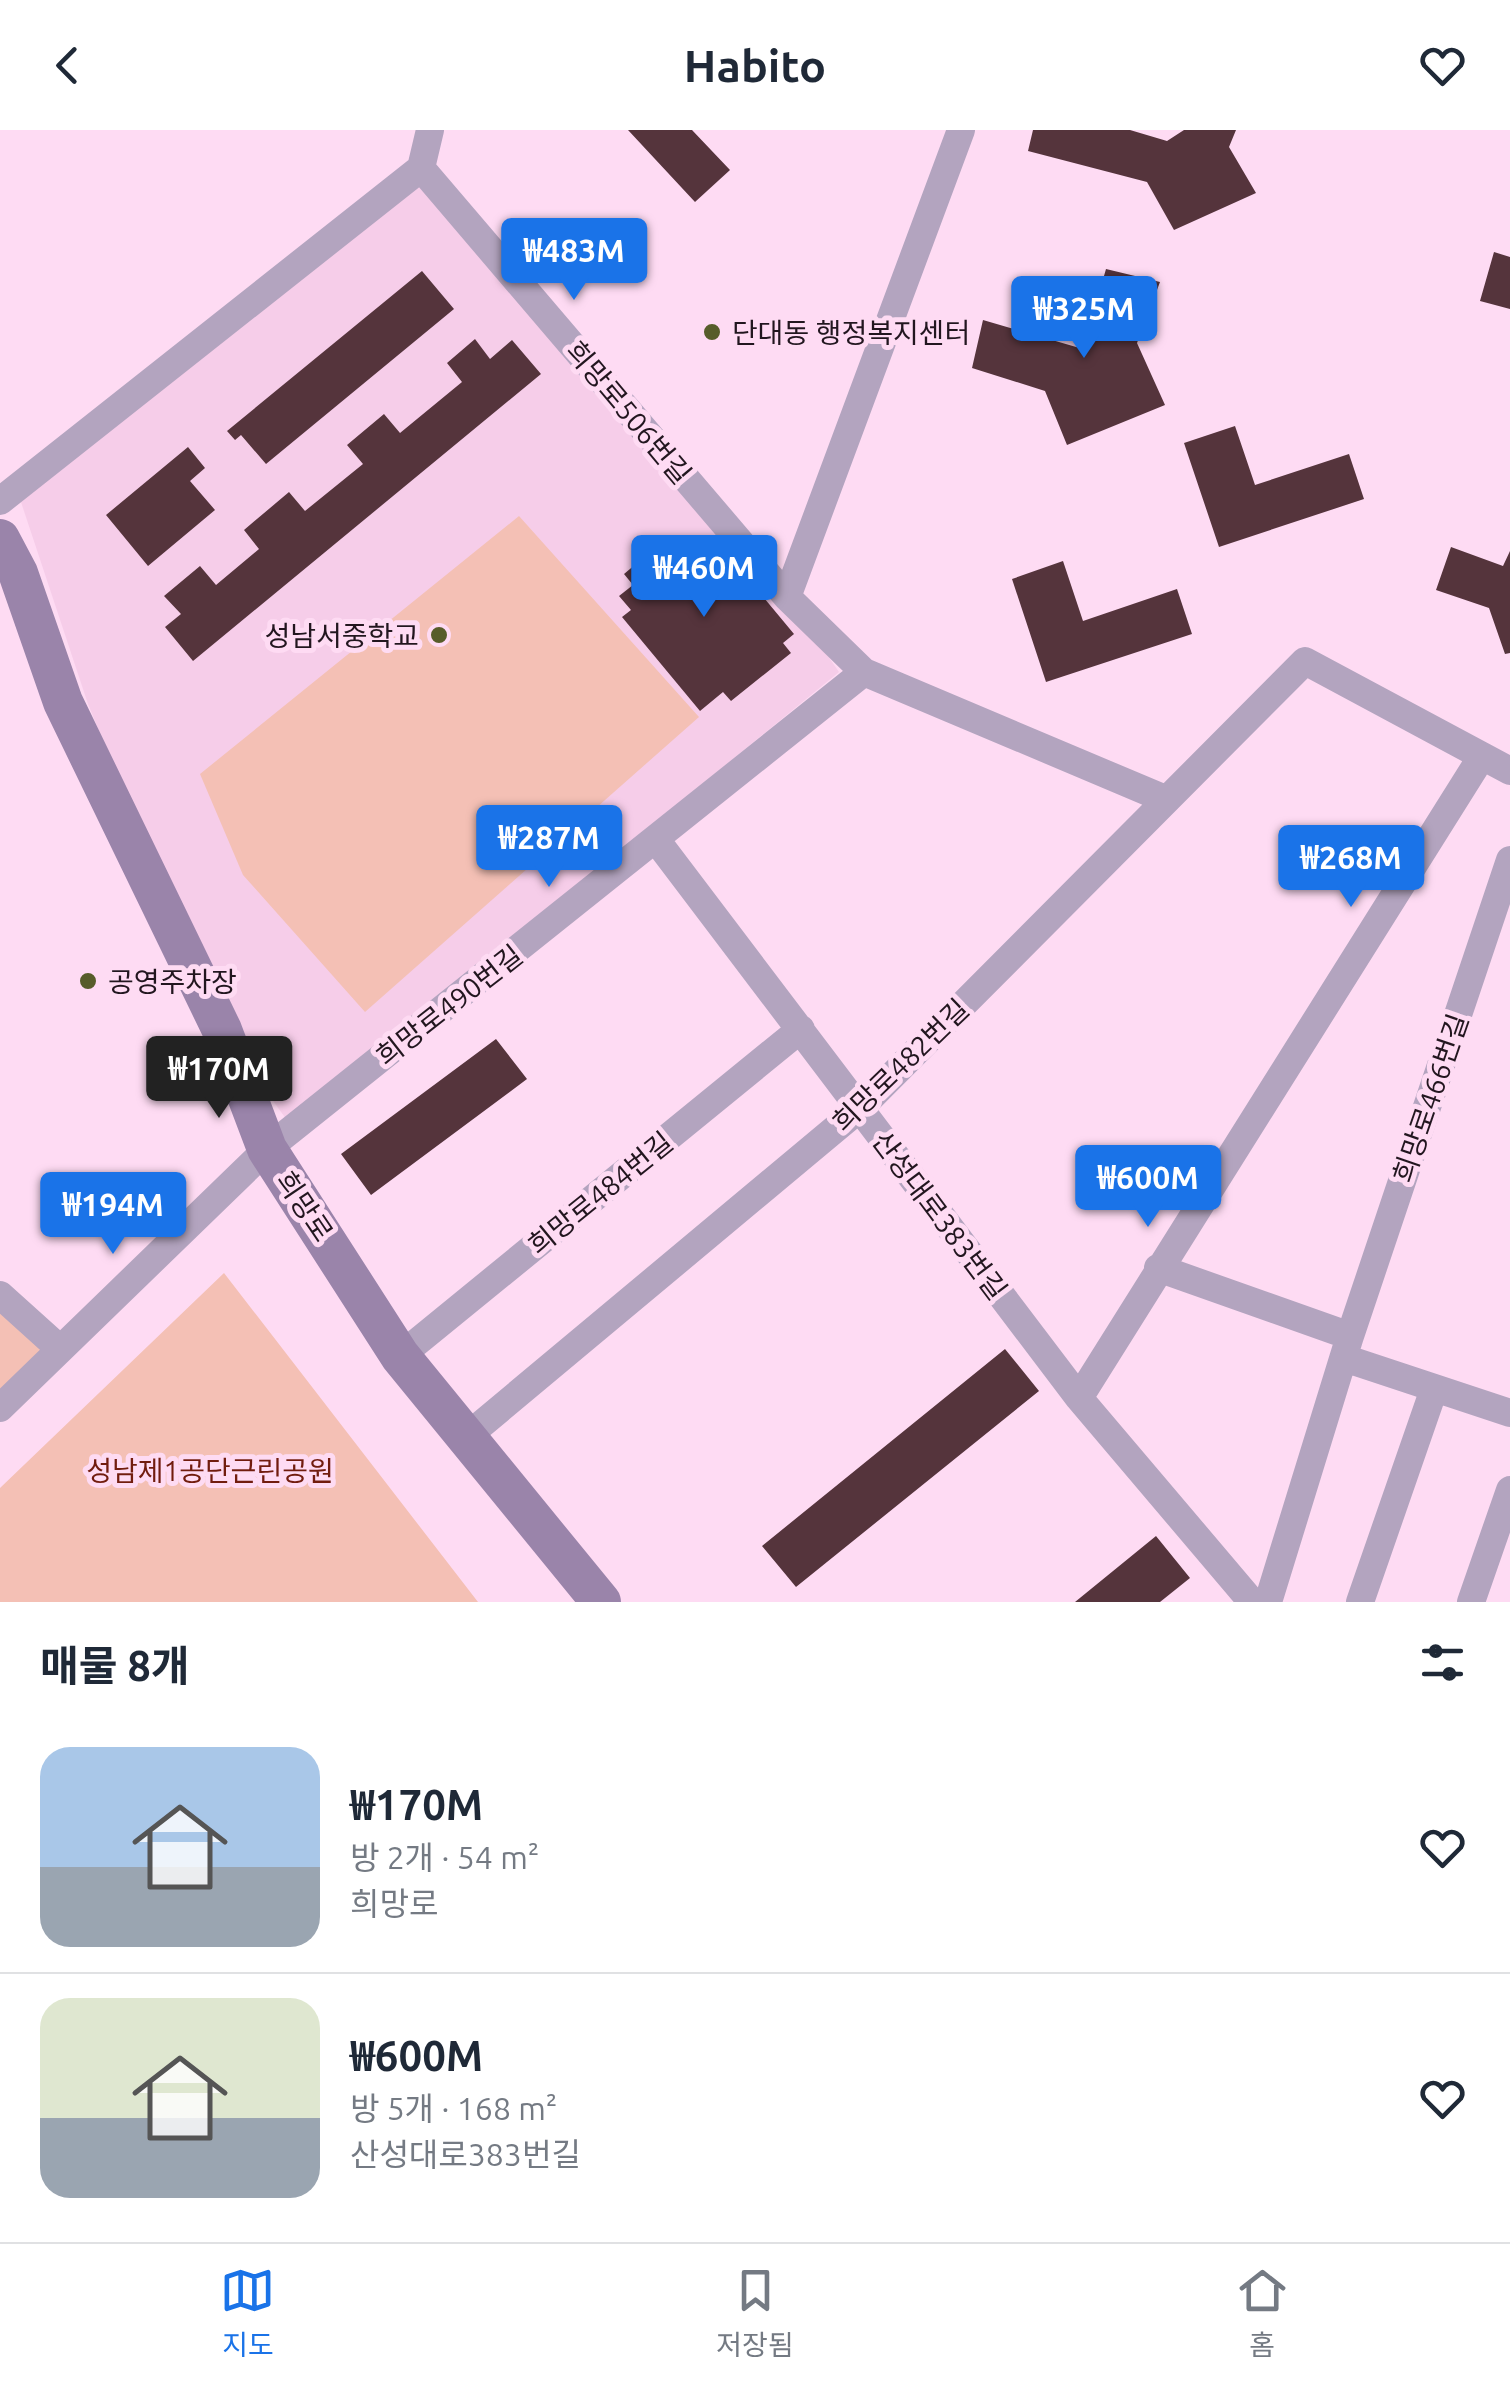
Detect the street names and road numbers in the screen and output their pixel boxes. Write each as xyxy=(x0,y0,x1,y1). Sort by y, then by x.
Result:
street label: 희망로506번길 xyxy=(561,335,697,489)
street label: 희망로490번길 xyxy=(370,939,528,1071)
street label: 희망로482번길 xyxy=(826,993,974,1137)
street label: 희망로466번길 xyxy=(1387,1010,1473,1186)
street label: 산성대로383번길 xyxy=(867,1125,1013,1305)
street label: 희망로484번길 xyxy=(522,1126,678,1260)
street label: 희망로 xyxy=(271,1165,339,1247)

